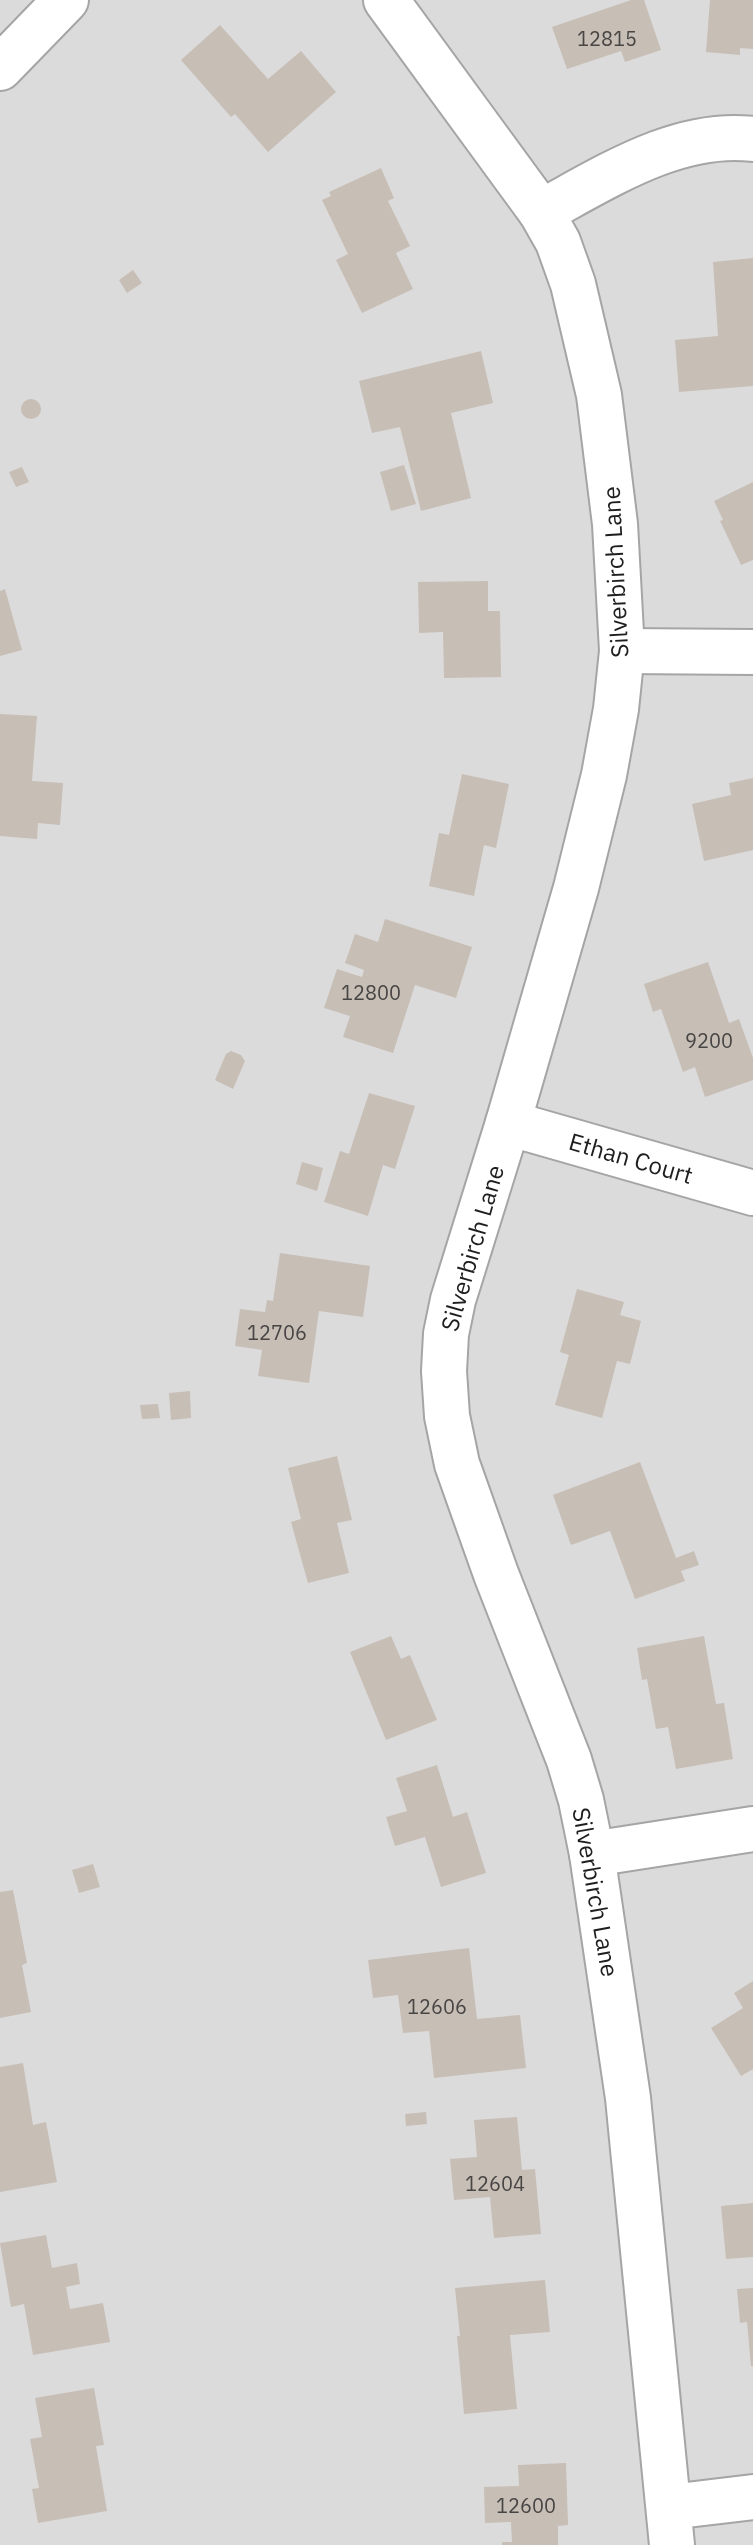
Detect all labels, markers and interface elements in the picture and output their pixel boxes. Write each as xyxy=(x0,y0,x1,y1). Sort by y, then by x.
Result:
house number: 12815 xyxy=(577,25,637,52)
street label: Silverbirch Lane xyxy=(595,486,635,658)
house number: 12800 xyxy=(341,979,401,1006)
house number: 9200 xyxy=(685,1027,733,1054)
street label: Ethan Court xyxy=(565,1125,697,1191)
street label: Silverbirch Lane xyxy=(433,1161,511,1335)
house number: 12706 xyxy=(247,1319,307,1346)
street label: Silverbirch Lane xyxy=(565,1805,627,1979)
house number: 12606 xyxy=(407,1993,467,2020)
house number: 12604 xyxy=(465,2170,525,2197)
house number: 12600 xyxy=(496,2492,556,2519)

